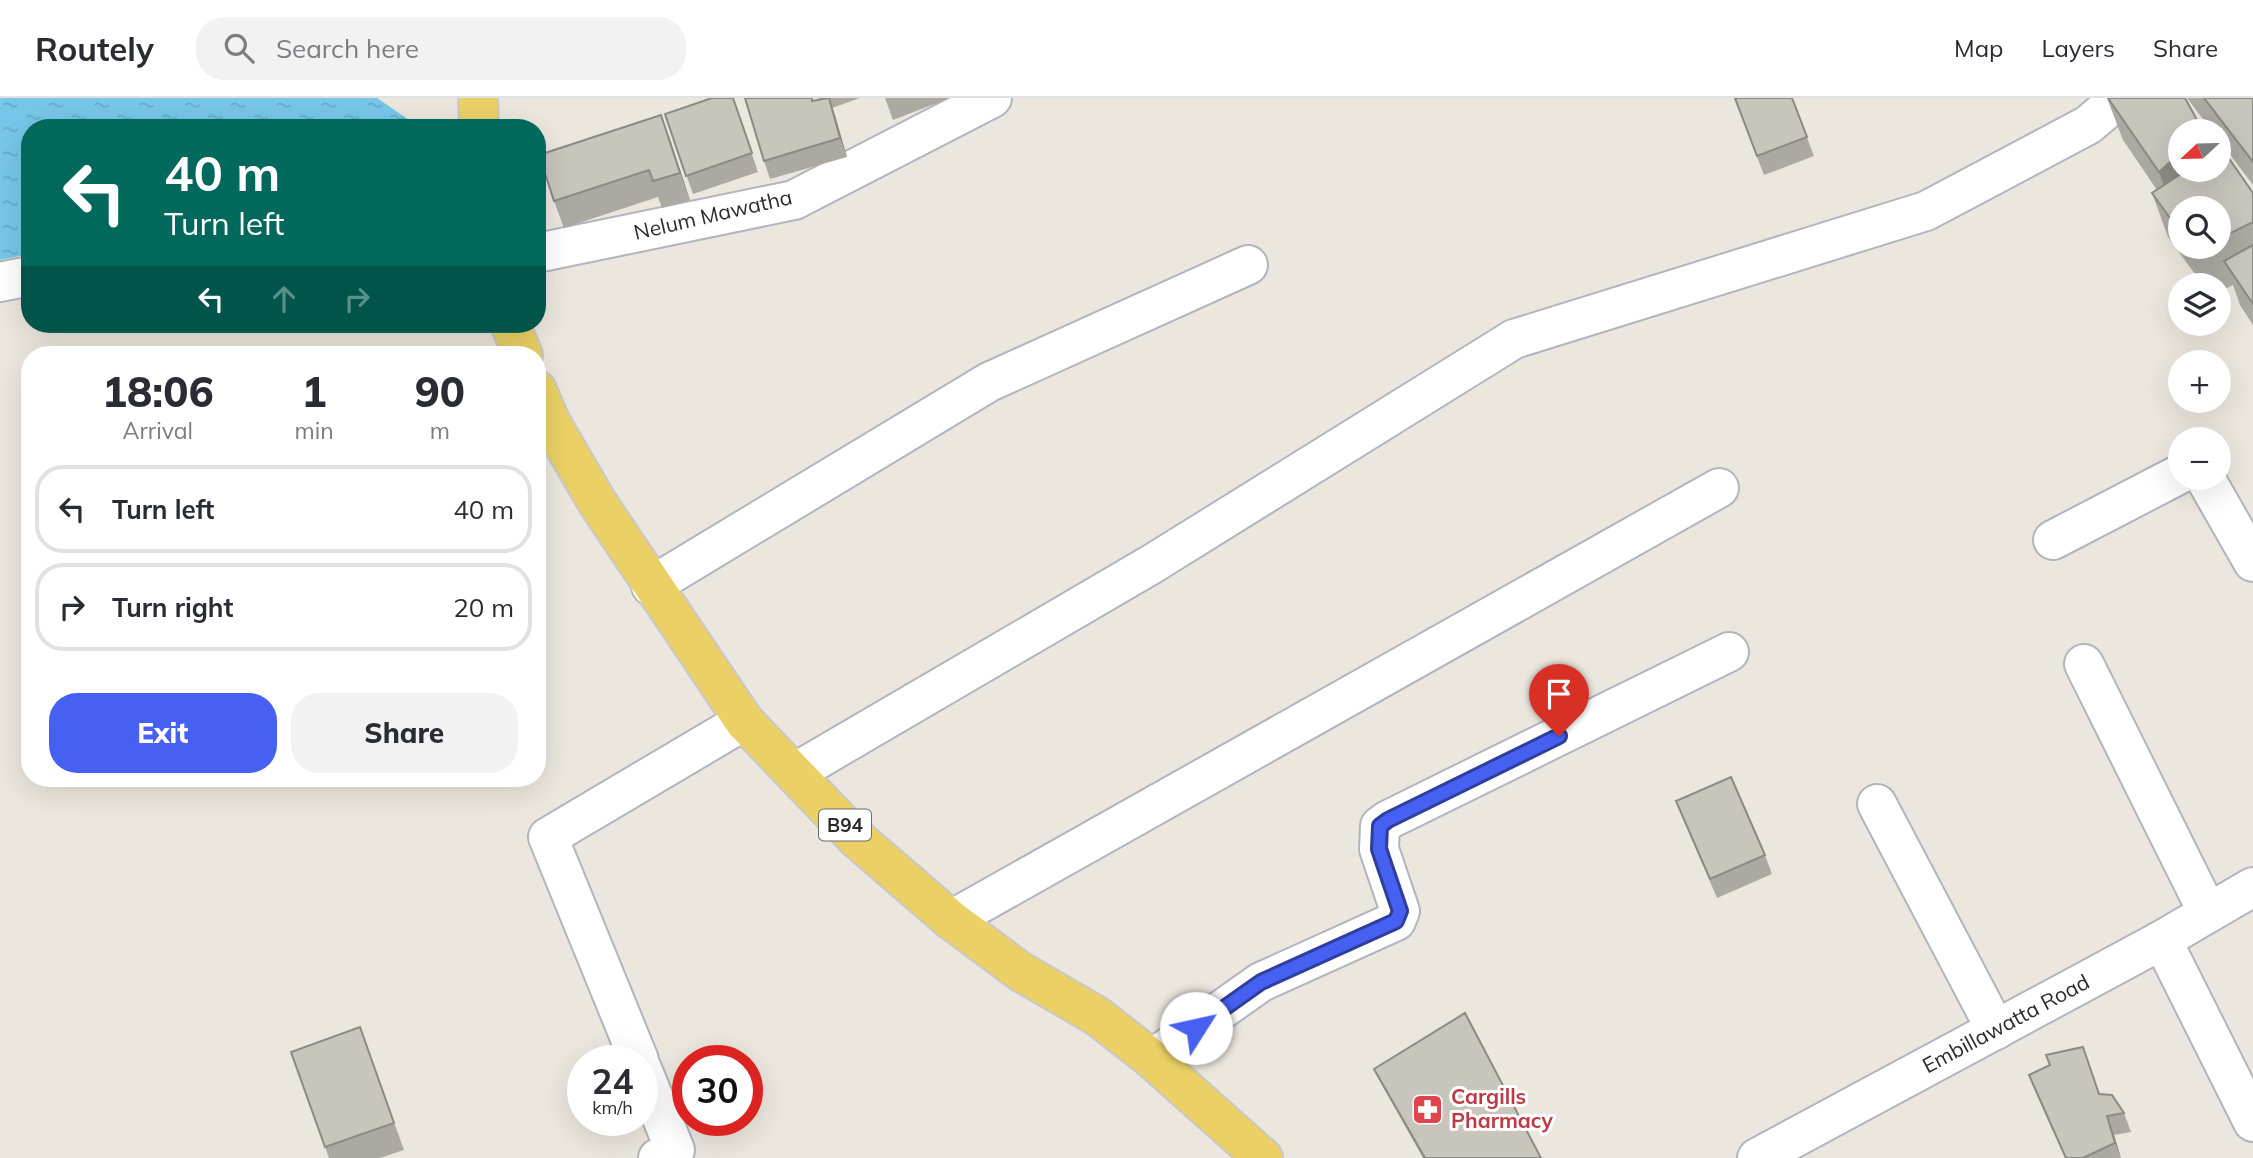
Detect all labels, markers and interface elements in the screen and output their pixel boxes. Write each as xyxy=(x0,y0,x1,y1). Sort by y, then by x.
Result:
search box xyxy=(196,17,686,80)
text: Routely xyxy=(35,28,154,69)
icon: search xyxy=(220,29,258,67)
text: Search here xyxy=(276,32,419,65)
text: Map xyxy=(1954,33,2003,63)
text: Layers xyxy=(2041,33,2115,63)
text: Share xyxy=(2153,33,2218,63)
north arrow xyxy=(2168,119,2231,182)
map controls xyxy=(2168,119,2231,490)
text: 40 m xyxy=(164,142,280,203)
icon: left xyxy=(49,147,140,238)
street label: Nelum Mawatha xyxy=(631,183,794,245)
button: search xyxy=(2168,196,2231,259)
text: Turn left xyxy=(164,203,284,243)
button: layers xyxy=(2168,273,2231,336)
icon: left xyxy=(192,280,230,318)
icon: ahead xyxy=(265,280,303,318)
icon: right xyxy=(338,280,376,318)
button: + xyxy=(2168,350,2231,413)
text: 18:06 xyxy=(102,365,214,418)
text: 1 xyxy=(302,365,327,418)
text: 90 xyxy=(415,365,465,418)
text: Arrival xyxy=(123,416,193,445)
text: min xyxy=(295,416,334,445)
text: m xyxy=(430,416,450,445)
button: − xyxy=(2168,427,2231,490)
icon: left xyxy=(53,490,91,528)
text: Turn left xyxy=(112,493,214,526)
text: 40 m xyxy=(453,493,514,526)
icon: right xyxy=(53,588,91,626)
text: Turn right xyxy=(112,591,233,624)
text: 20 m xyxy=(453,591,514,624)
pin xyxy=(1529,664,1589,736)
icon: arrive xyxy=(1540,675,1578,713)
button: Exit xyxy=(49,693,277,773)
button: Share xyxy=(291,693,518,773)
road number: B94 xyxy=(819,810,871,840)
street label: Embillawatta Road xyxy=(1918,968,2094,1078)
position arrow xyxy=(1159,991,1233,1065)
speed limit sign: 30 xyxy=(672,1045,763,1136)
text: 24 xyxy=(591,1059,634,1103)
place label: Cargills Pharmacy xyxy=(1451,1083,1554,1133)
pharmacy icon: Cargills Pharmacy xyxy=(1411,1092,1445,1126)
text: km/h xyxy=(592,1096,633,1119)

